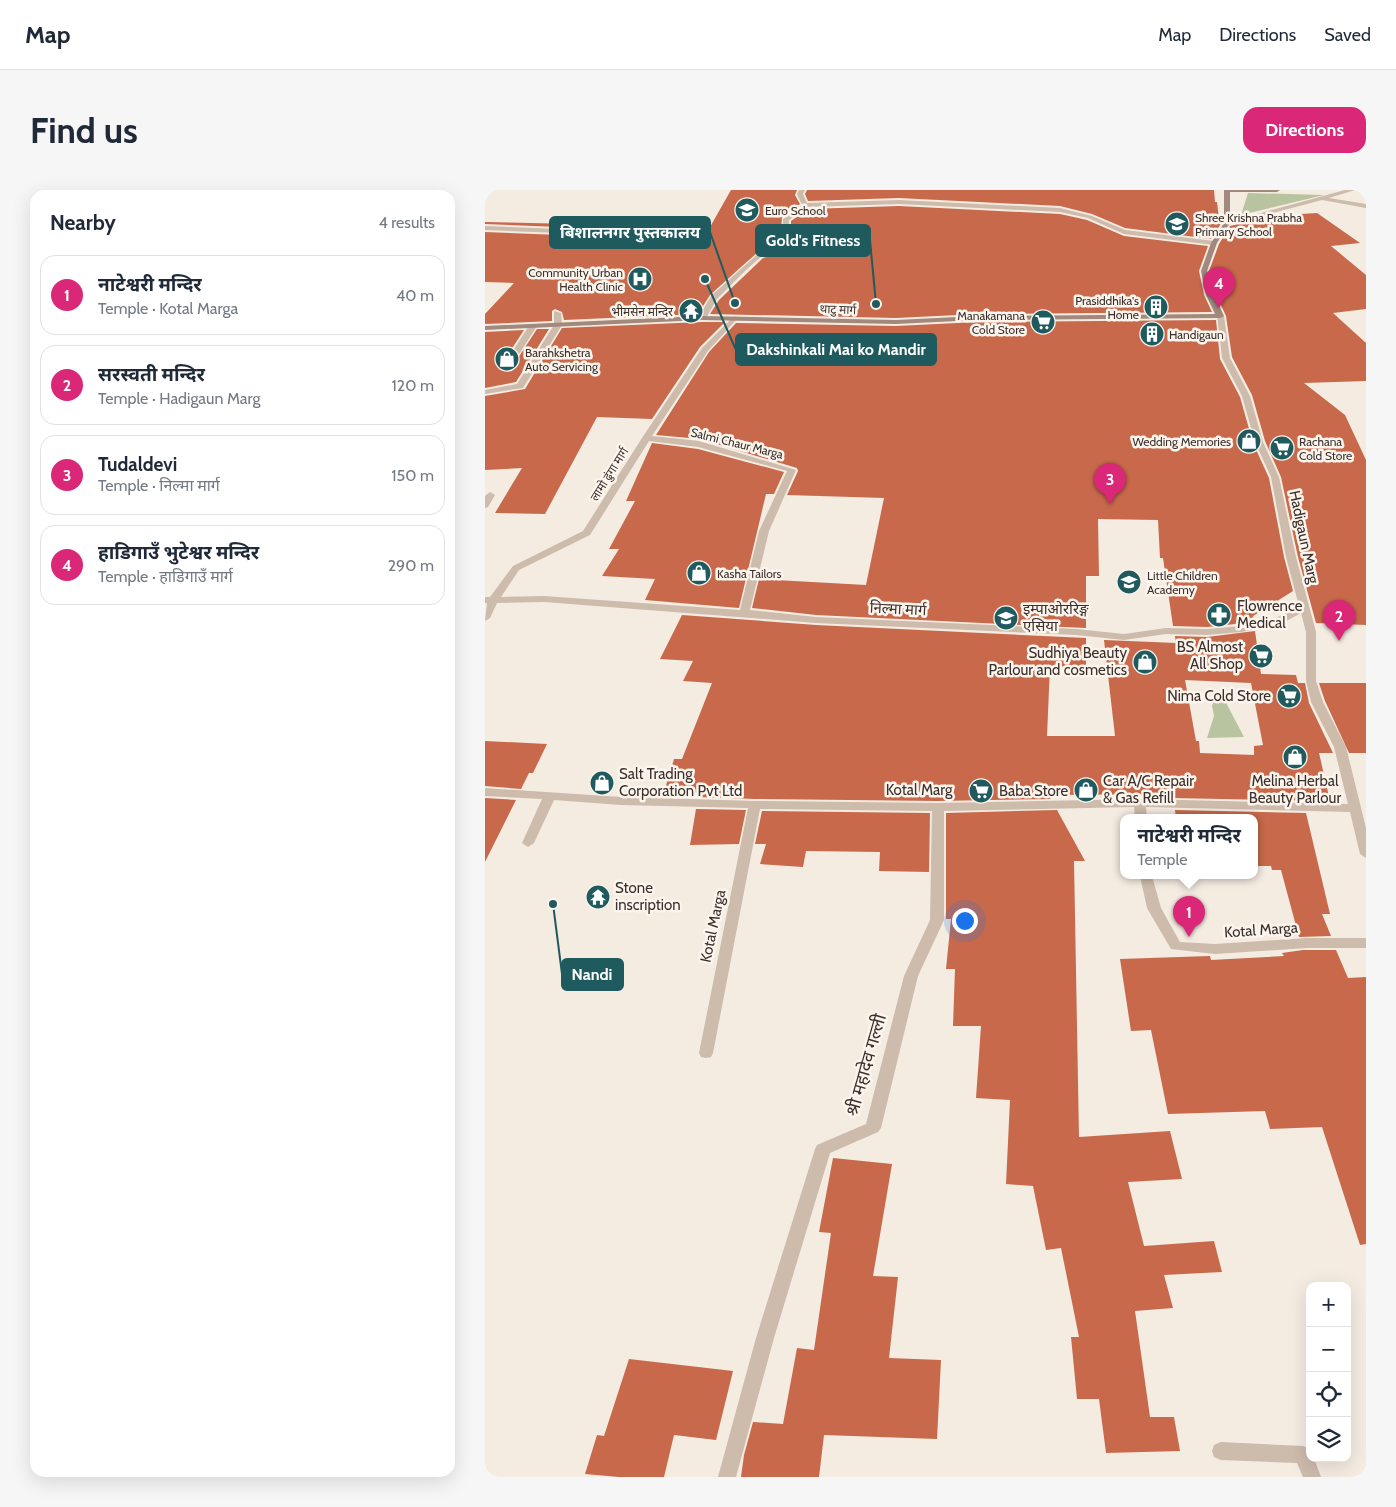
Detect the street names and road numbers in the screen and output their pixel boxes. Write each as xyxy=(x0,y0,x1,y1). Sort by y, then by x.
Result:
street label: थाटु मार्ग xyxy=(819,301,858,318)
street label: Salmi Chaur Marga xyxy=(689,424,785,462)
street label: लामो ढुंगा मार्ग xyxy=(587,443,633,504)
street label: Hadigaun Marg xyxy=(1285,489,1323,586)
street label: निल्मा मार्ग xyxy=(869,599,928,620)
street label: Kotal Marg xyxy=(886,781,953,799)
street label: Kotal Marga xyxy=(697,887,730,964)
street label: Kotal Marga xyxy=(1224,918,1299,942)
street label: श्री महादेव गल्ली xyxy=(841,1011,891,1119)

